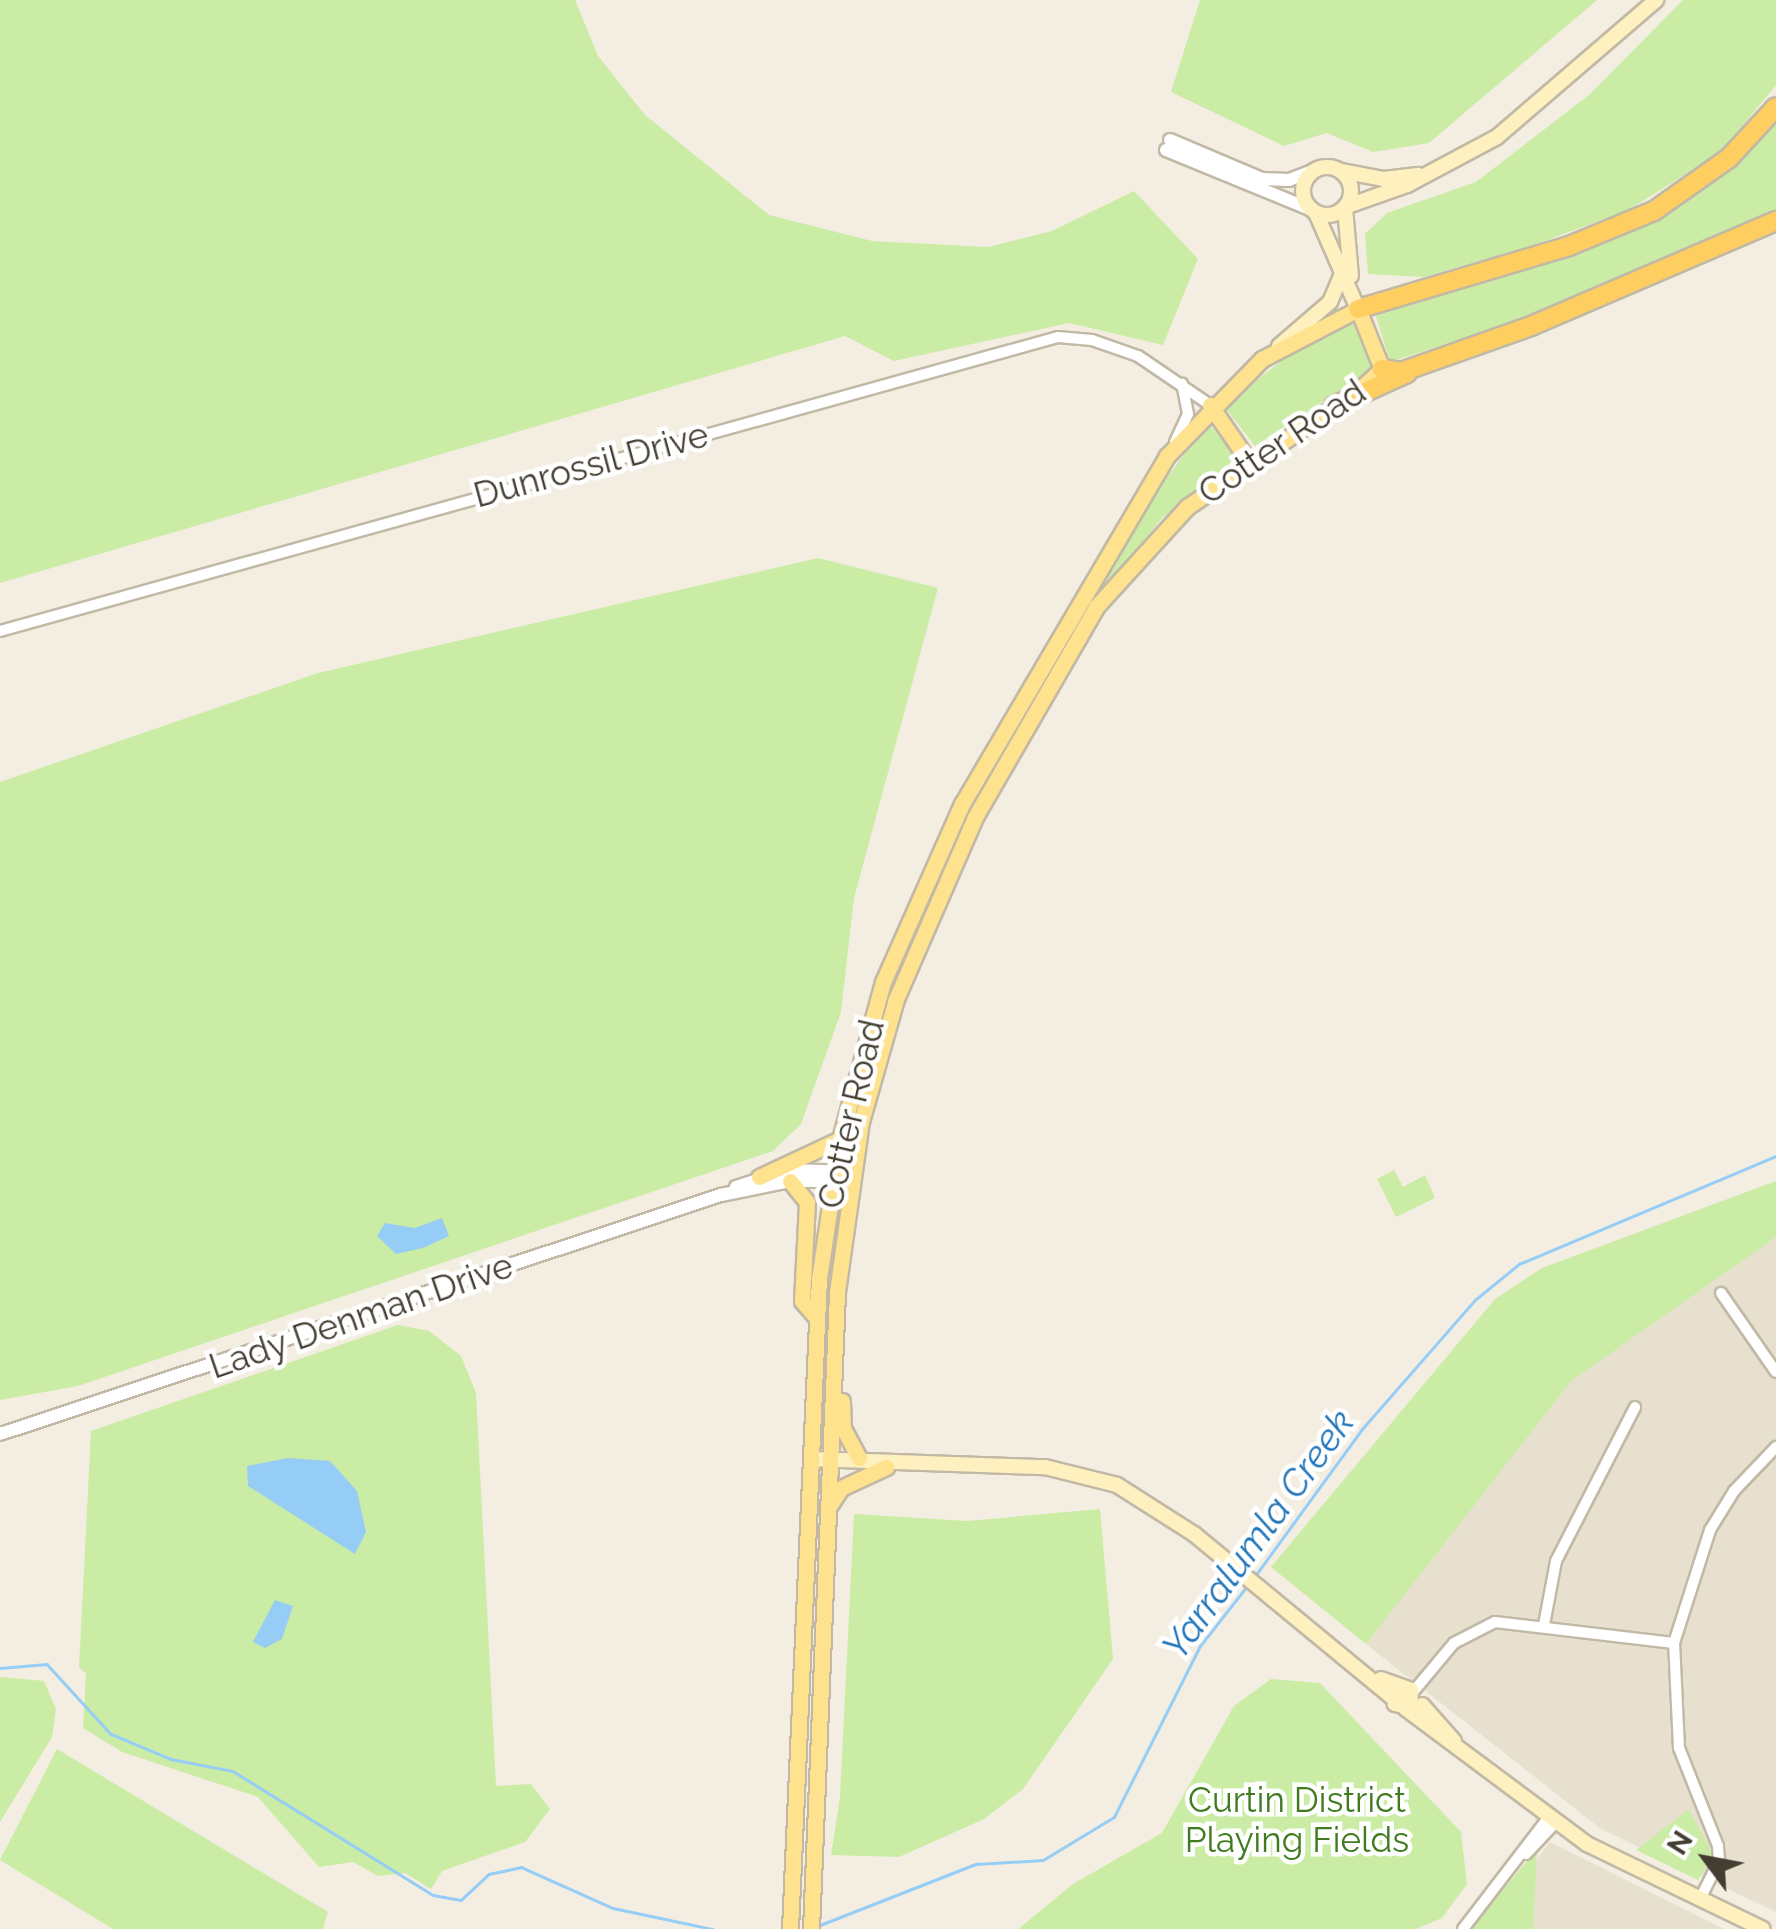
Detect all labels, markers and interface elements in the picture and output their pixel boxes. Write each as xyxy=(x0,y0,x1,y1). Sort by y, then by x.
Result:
street label: Cotter Road xyxy=(1190,371,1374,513)
street label: Dunrossil Drive xyxy=(469,413,713,517)
street label: Cotter Road xyxy=(809,1015,893,1213)
street label: Lady Denman Drive xyxy=(203,1244,519,1388)
water label: Yarralumla Creek xyxy=(1152,1401,1364,1667)
park label: Curtin District Playing Fields xyxy=(1185,1779,1409,1861)
north arrow xyxy=(1656,1809,1756,1909)
text: N xyxy=(1660,1825,1700,1861)

